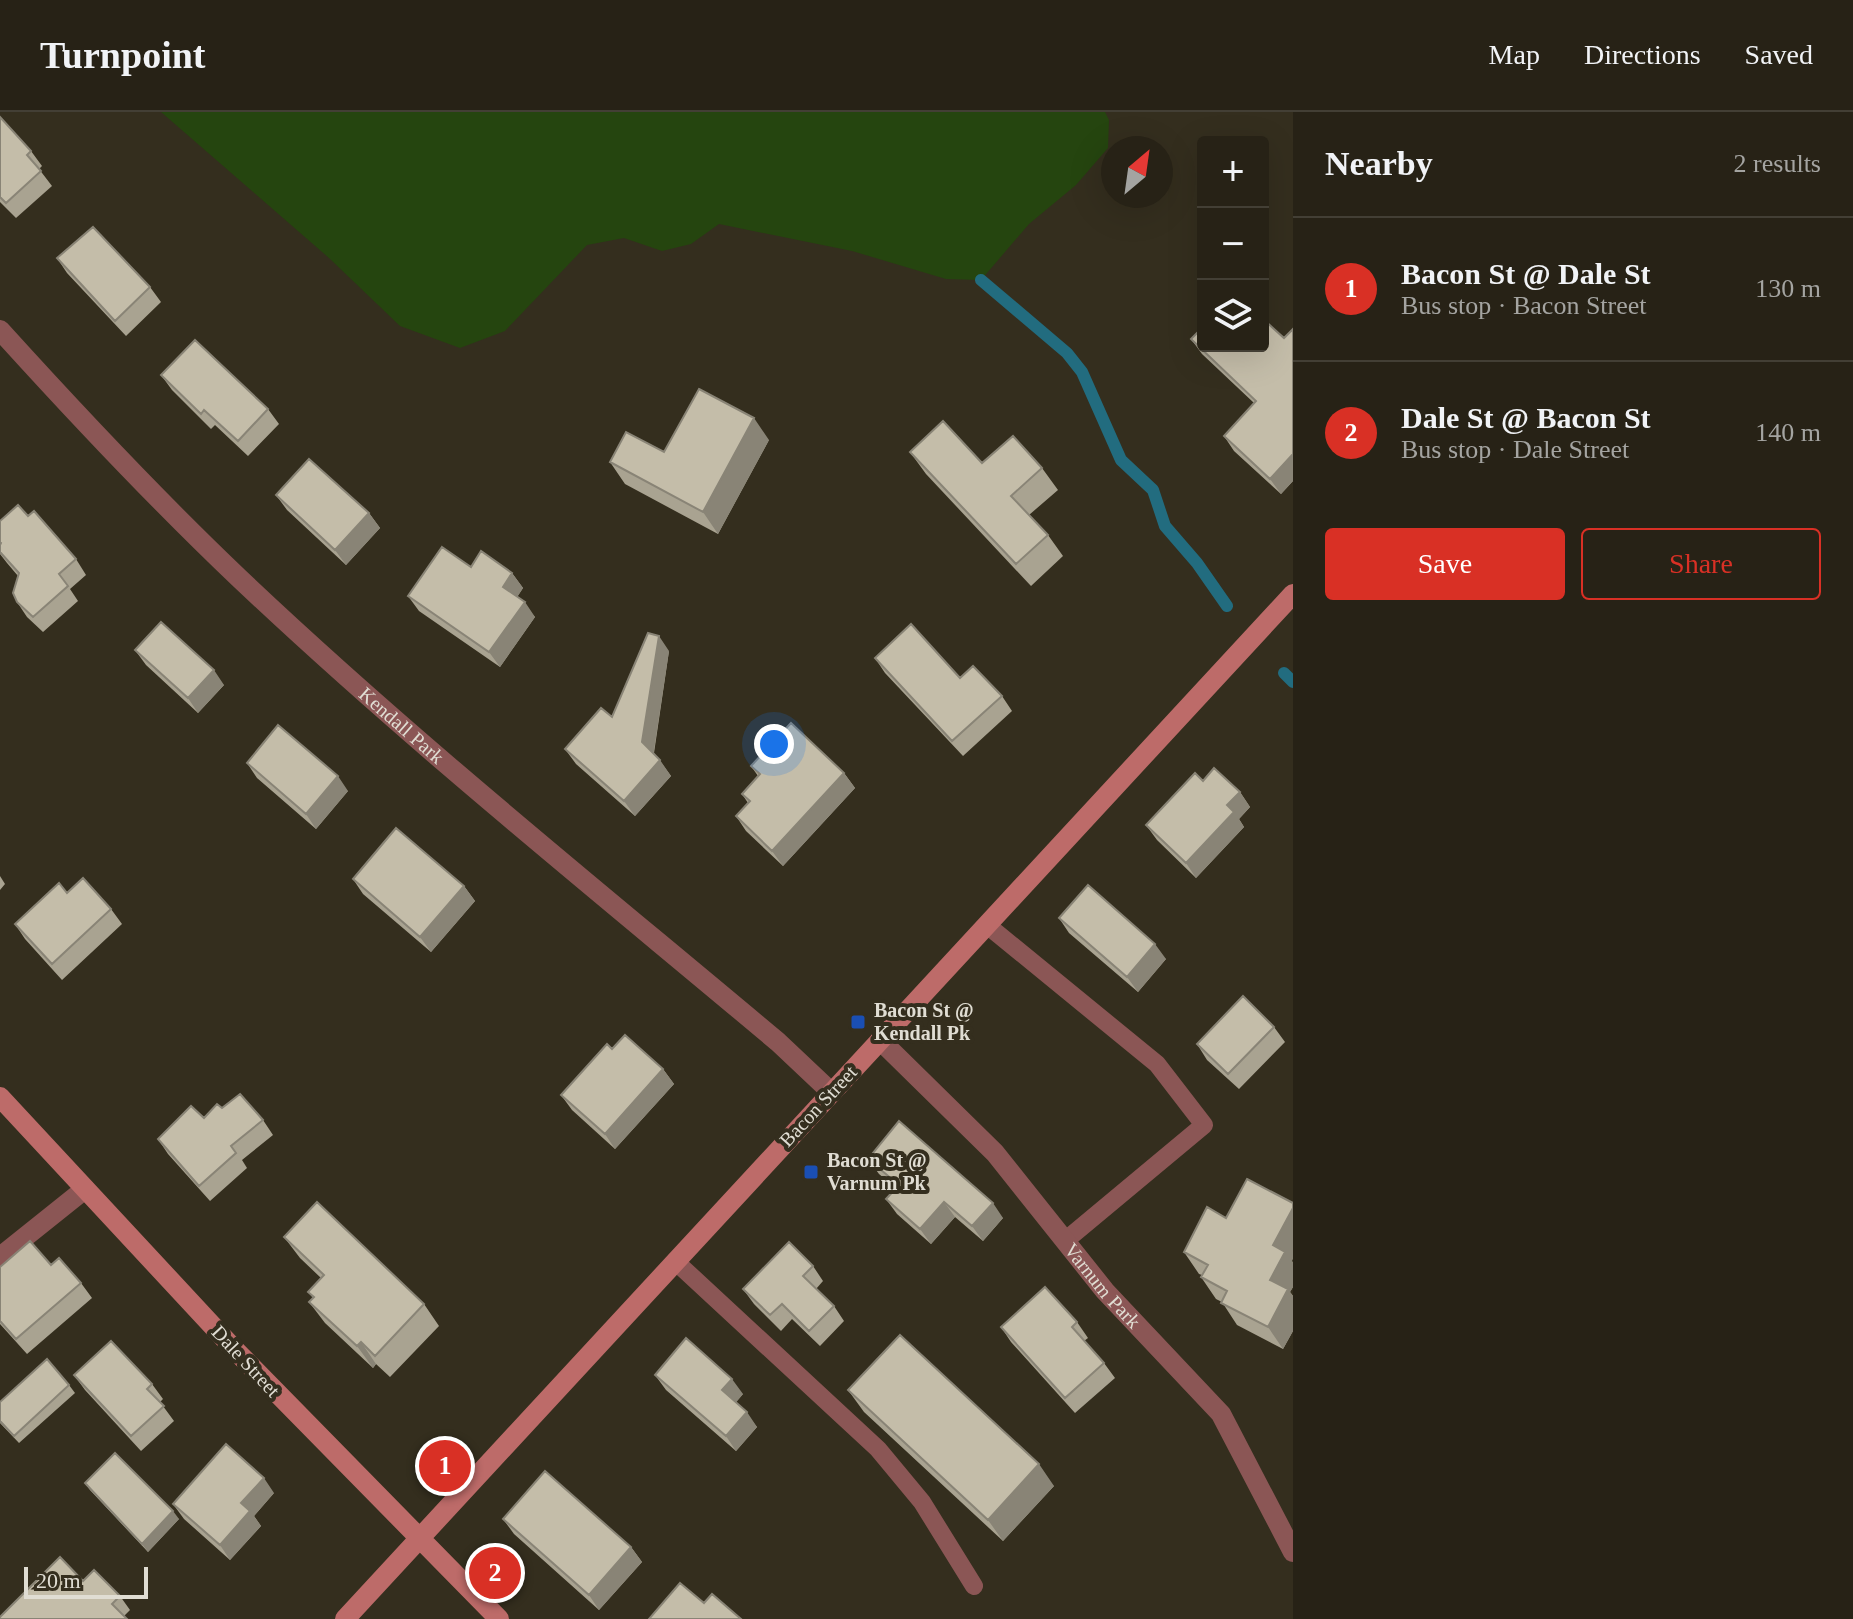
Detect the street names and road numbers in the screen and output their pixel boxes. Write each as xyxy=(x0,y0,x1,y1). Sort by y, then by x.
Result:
street label: Kendall Park xyxy=(355,682,449,768)
street label: Bacon Street xyxy=(775,1061,861,1151)
street label: Varnum Park xyxy=(1060,1239,1145,1333)
street label: Dale Street xyxy=(207,1321,285,1402)

